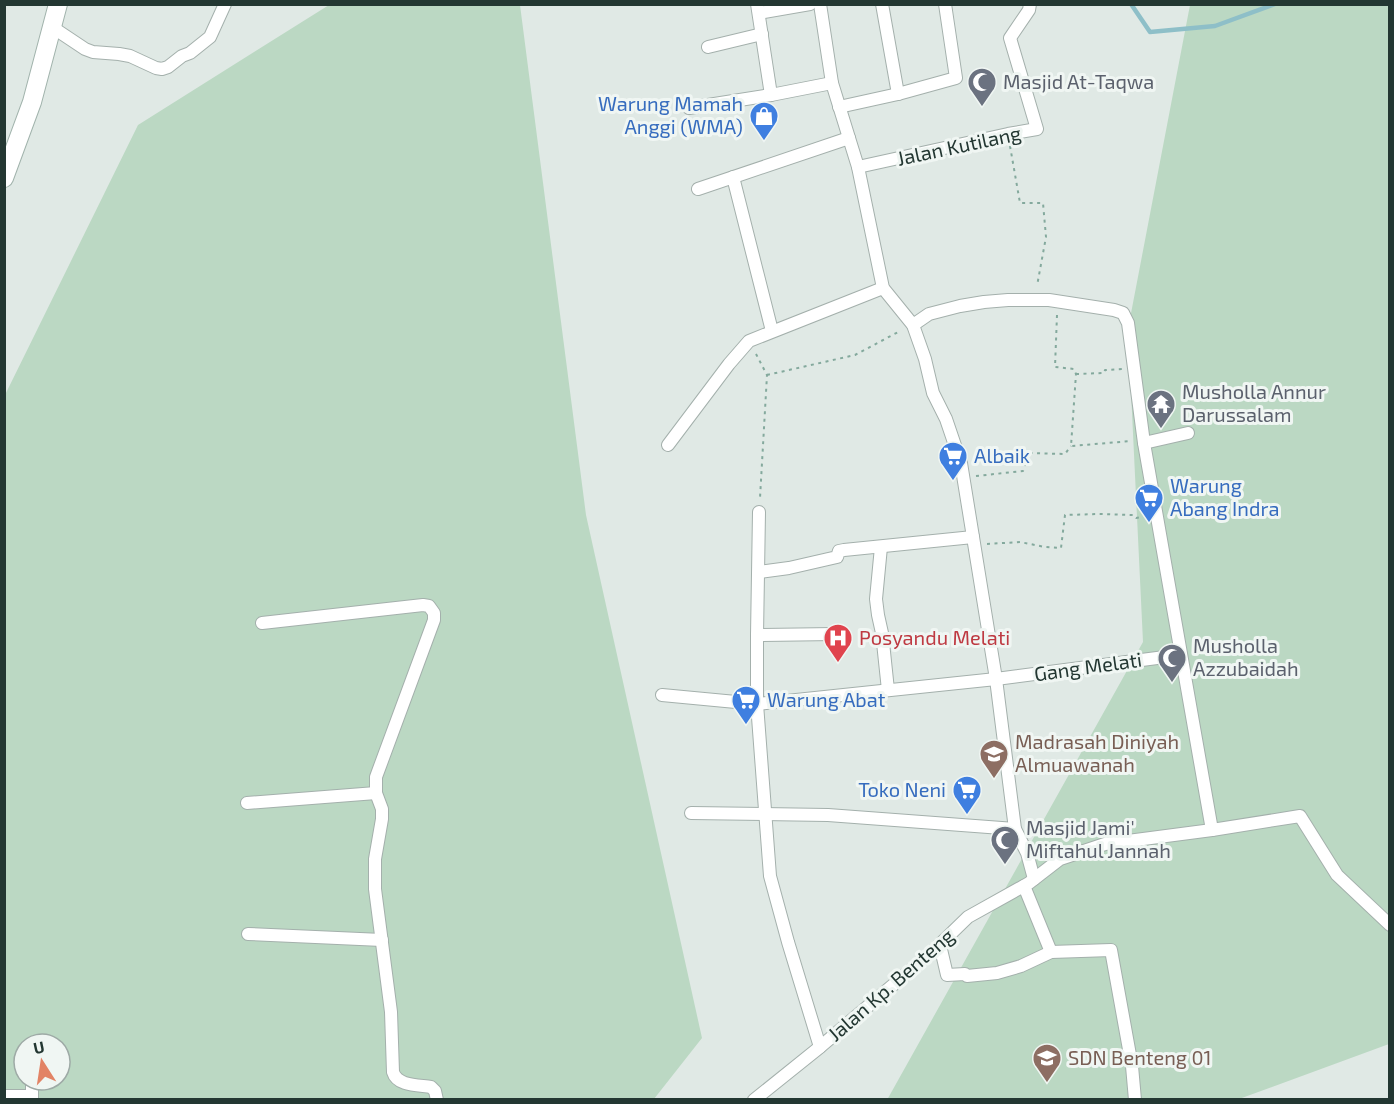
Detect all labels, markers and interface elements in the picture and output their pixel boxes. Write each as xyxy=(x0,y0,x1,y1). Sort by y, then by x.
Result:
mosque icon: Masjid At-Taqwa xyxy=(966,66,998,108)
place label: Masjid At-Taqwa xyxy=(1003,69,1154,93)
place label: Warung Mamah Anggi (WMA) xyxy=(598,91,743,138)
shop icon: Warung Mamah Anggi (WMA) xyxy=(748,100,780,142)
street label: Jalan Kutilang xyxy=(895,120,1023,170)
place label: Musholla Annur Darussalam xyxy=(1182,379,1326,426)
temple icon: Musholla Annur Darussalam xyxy=(1145,388,1177,430)
supermarket icon: Albaik xyxy=(937,440,969,482)
place label: Albaik xyxy=(974,443,1030,467)
place label: Warung Abang Indra xyxy=(1170,473,1279,520)
supermarket icon: Warung Abang Indra xyxy=(1133,482,1165,524)
hospital icon: Posyandu Melati xyxy=(822,622,854,664)
place label: Posyandu Melati xyxy=(859,625,1010,649)
place label: Musholla Azzubaidah xyxy=(1193,633,1299,680)
mosque icon: Musholla Azzubaidah xyxy=(1156,642,1188,684)
street label: Gang Melati xyxy=(1032,647,1143,685)
supermarket icon: Warung Abat xyxy=(730,684,762,726)
place label: Warung Abat xyxy=(767,687,886,711)
place label: Madrasah Diniyah Almuawanah xyxy=(1015,729,1179,776)
school or university icon: Madrasah Diniyah Almuawanah xyxy=(978,738,1010,780)
supermarket icon: Toko Neni xyxy=(951,774,983,816)
place label: Toko Neni xyxy=(858,777,946,801)
place label: Masjid Jami' Miftahul Jannah xyxy=(1026,815,1171,862)
mosque icon: Masjid Jami' Miftahul Jannah xyxy=(989,824,1021,866)
street label: Jalan Kp. Benteng xyxy=(822,923,958,1046)
north arrow xyxy=(12,1032,72,1092)
text: U xyxy=(31,1036,46,1057)
school or university icon: SDN Benteng 01 xyxy=(1031,1042,1063,1084)
place label: SDN Benteng 01 xyxy=(1068,1045,1211,1069)

